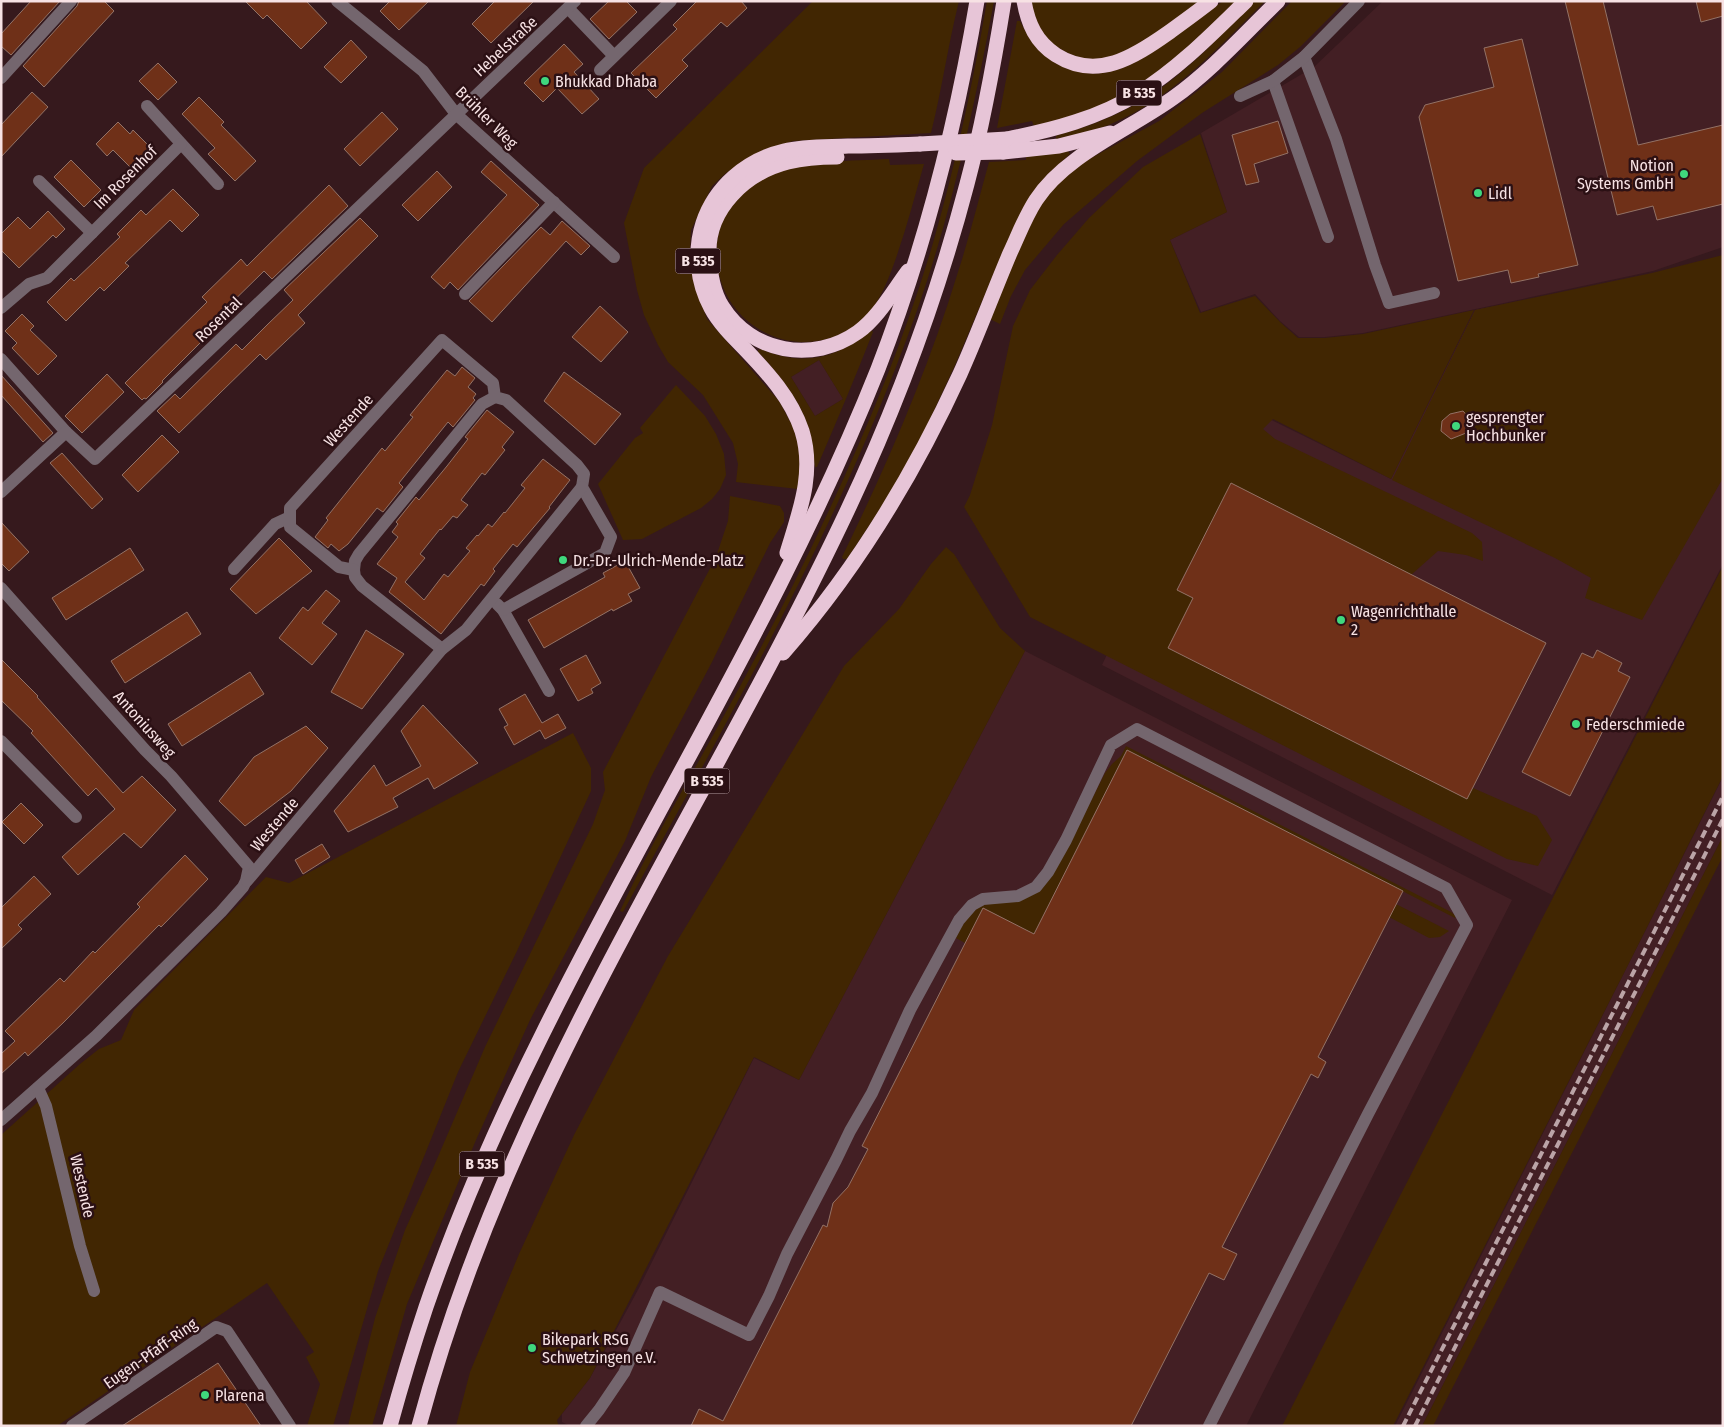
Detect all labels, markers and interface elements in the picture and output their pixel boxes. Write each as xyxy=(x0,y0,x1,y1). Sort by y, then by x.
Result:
street label: Hebelstraße xyxy=(470,12,541,80)
place label: Bhukkad Dhaba xyxy=(555,72,657,91)
marker: Bhukkad Dhaba xyxy=(539,75,551,87)
road number: B 535 xyxy=(1116,80,1162,106)
street label: Brühler Weg xyxy=(452,82,522,153)
street label: Im Rosenhof xyxy=(90,141,162,213)
place label: Notion Systems GmbH xyxy=(1577,156,1674,193)
marker: Notion Systems GmbH xyxy=(1678,168,1690,180)
place label: Lidl xyxy=(1488,184,1512,203)
marker: Lidl xyxy=(1472,187,1484,199)
road number: B 535 xyxy=(676,248,720,274)
street label: Rosental xyxy=(191,293,245,346)
street label: Westende xyxy=(320,390,377,451)
place label: gesprengter Hochbunker xyxy=(1466,408,1546,445)
marker: gesprengter Hochbunker xyxy=(1450,420,1462,432)
place label: Dr.-Dr.-Ulrich-Mende-Platz xyxy=(573,551,743,570)
marker: Dr.-Dr.-Ulrich-Mende-Platz xyxy=(557,554,569,566)
place label: Wagenrichthalle 2 xyxy=(1351,602,1456,639)
marker: Wagenrichthalle 2 xyxy=(1335,614,1347,626)
street label: Antoniusweg xyxy=(110,687,180,762)
place label: Federschmiede xyxy=(1586,715,1685,734)
marker: Federschmiede xyxy=(1570,718,1582,730)
road number: B 535 xyxy=(684,768,730,794)
street label: Westende xyxy=(246,793,302,855)
road number: B 535 xyxy=(460,1152,504,1176)
street label: Westende xyxy=(66,1153,99,1220)
street label: Eugen-Pfaff-Ring xyxy=(100,1314,201,1393)
place label: Bikepark RSG Schwetzingen e.V. xyxy=(542,1330,656,1367)
marker: Bikepark RSG Schwetzingen e.V. xyxy=(526,1342,538,1354)
place label: Plarena xyxy=(215,1386,265,1405)
marker: Plarena xyxy=(199,1389,211,1401)

